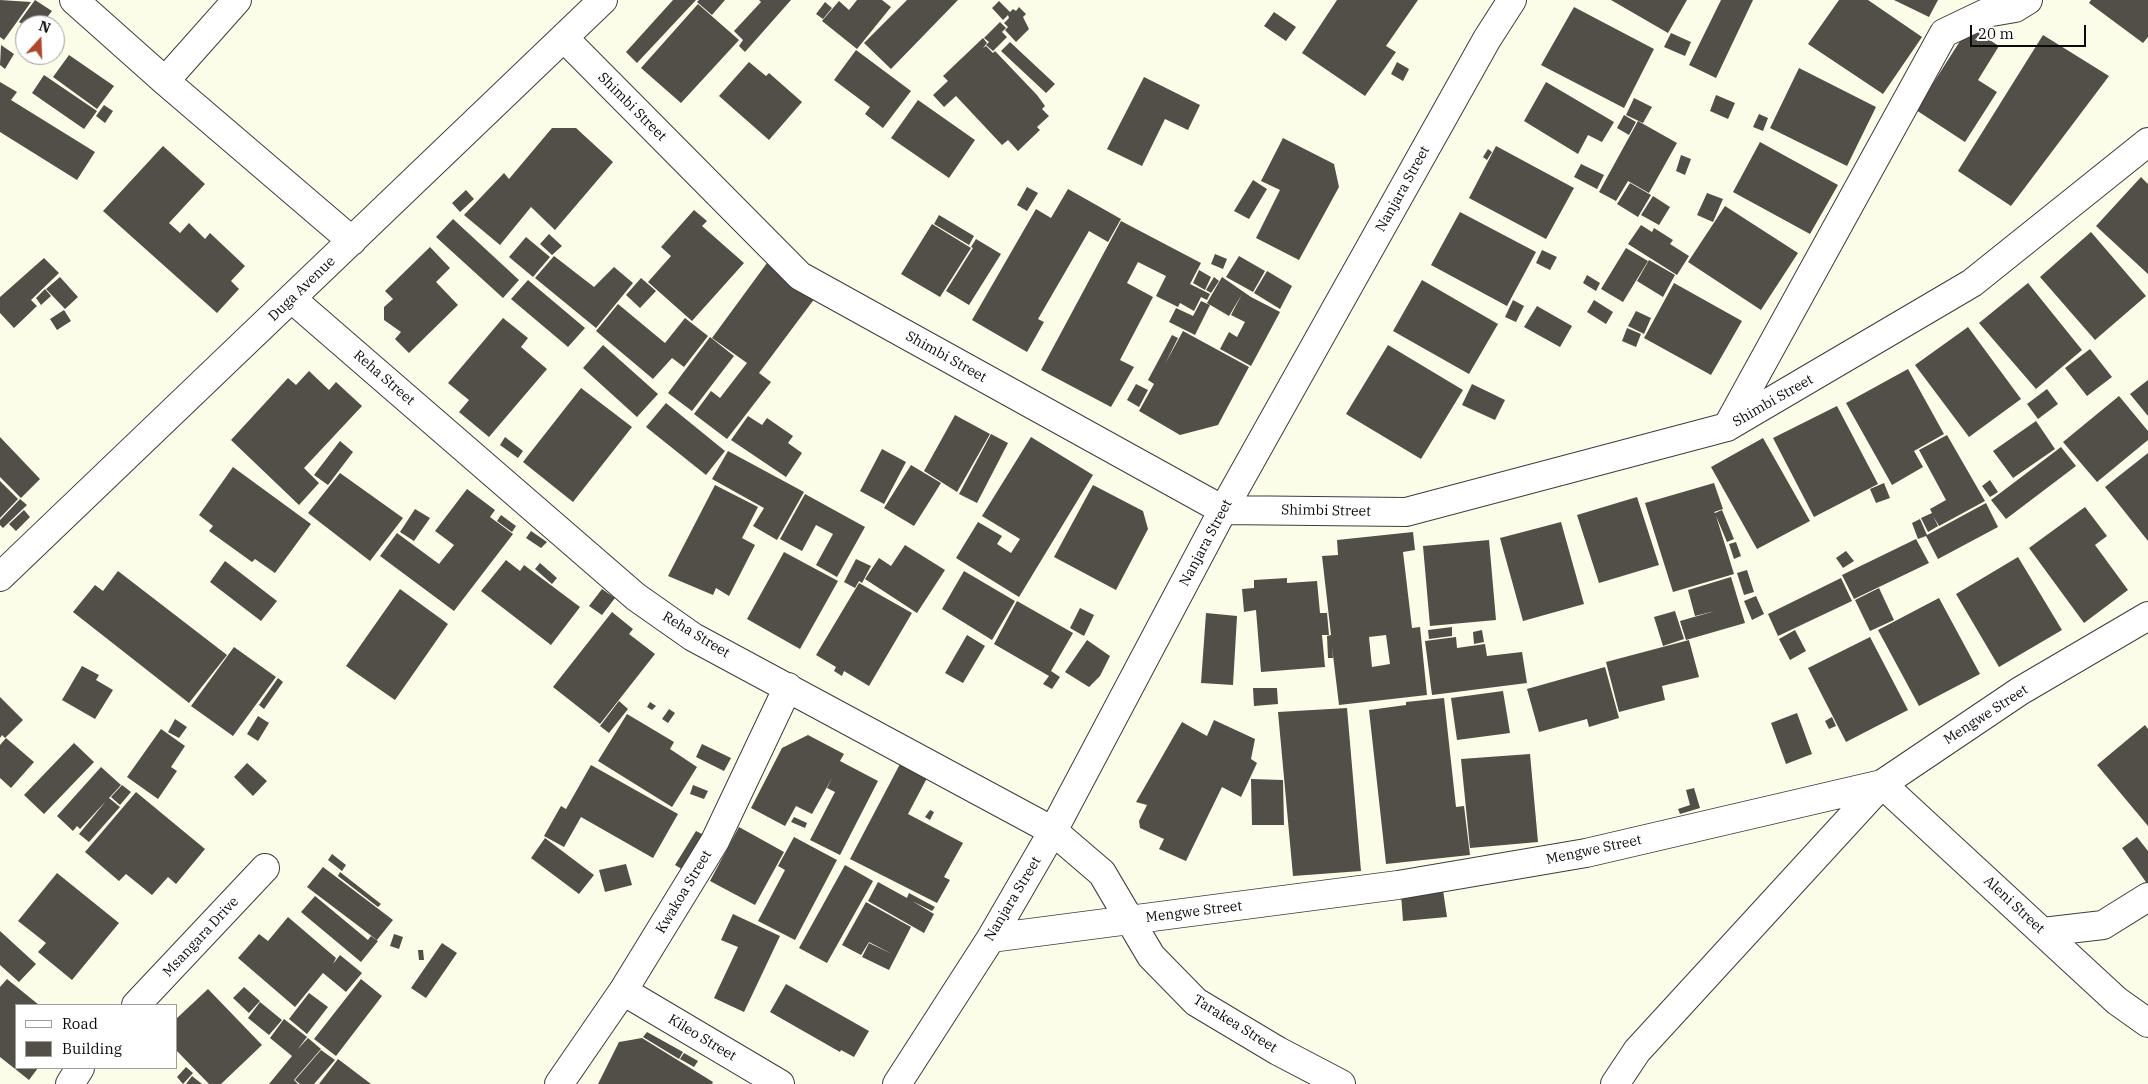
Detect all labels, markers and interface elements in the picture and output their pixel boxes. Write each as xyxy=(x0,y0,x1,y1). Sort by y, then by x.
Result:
north arrow xyxy=(15,15,65,65)
scale bar xyxy=(1973,15,2089,47)
text: N xyxy=(36,16,53,37)
text: 20 m xyxy=(1978,24,2014,43)
street label: Shimbi Street xyxy=(594,69,670,145)
street label: Nanjara Street xyxy=(1372,143,1434,235)
street label: Duga Avenue xyxy=(265,253,339,325)
street label: Shimbi Street xyxy=(903,328,989,386)
street label: Reha Street xyxy=(350,347,418,409)
street label: Shimbi Street xyxy=(1730,371,1816,431)
street label: Nanjara Street xyxy=(1176,497,1236,589)
street label: Shimbi Street xyxy=(1281,502,1371,520)
street label: Reha Street xyxy=(659,608,733,662)
street label: Mengwe Street xyxy=(1941,681,2031,749)
street label: Mengwe Street xyxy=(1545,832,1643,868)
street label: Kwakoa Street xyxy=(653,847,715,937)
street label: Nanjara Street xyxy=(981,854,1045,944)
street label: Aleni Street xyxy=(1980,873,2048,937)
street label: Msangara Drive xyxy=(160,894,242,980)
street label: Mengwe Street xyxy=(1145,898,1243,926)
street label: Tarakea Street xyxy=(1190,991,1280,1057)
legend xyxy=(15,1004,178,1069)
street label: Kileo Street xyxy=(665,1011,739,1065)
text: Road xyxy=(62,1014,98,1033)
text: Building xyxy=(62,1039,122,1058)

